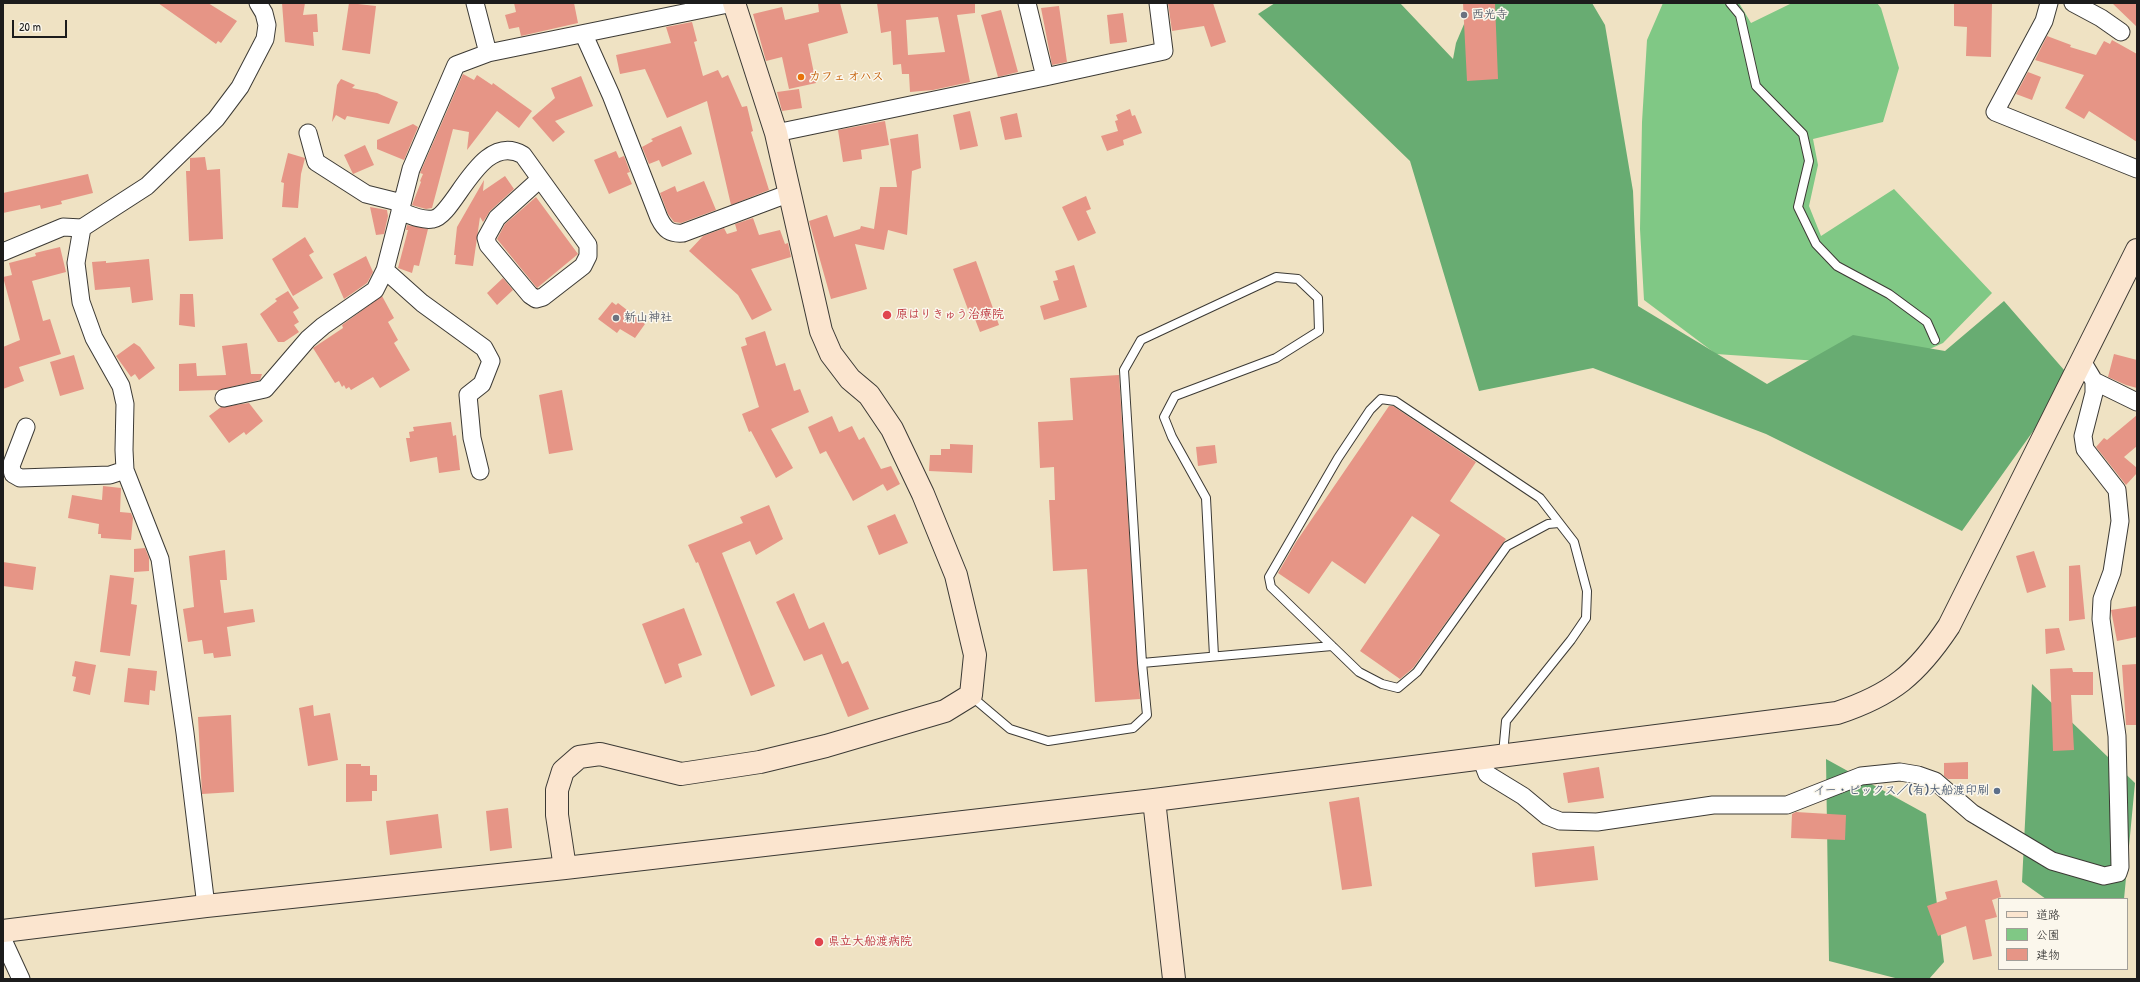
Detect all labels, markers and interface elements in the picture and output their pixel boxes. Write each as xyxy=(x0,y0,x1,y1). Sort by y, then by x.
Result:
place label: 西光寺 xyxy=(1472,8,1508,22)
marker: 西光寺 xyxy=(1459,10,1469,20)
scale bar xyxy=(14,12,69,38)
text: 20 m xyxy=(19,18,41,35)
place label: カフェ オハス xyxy=(809,70,884,84)
marker: カフェ オハス xyxy=(796,72,806,82)
place label: 原はりきゅう治療院 xyxy=(896,308,1004,322)
marker: 原はりきゅう治療院 xyxy=(881,309,893,321)
place label: 新山神社 xyxy=(624,311,672,325)
marker: 新山神社 xyxy=(611,313,621,323)
place label: イー・ピックス／(有)大船渡印刷 xyxy=(1814,784,1989,798)
marker: イー・ピックス／(有)大船渡印刷 xyxy=(1992,786,2002,796)
legend xyxy=(1998,898,2128,970)
text: 道路 xyxy=(2036,906,2060,923)
text: 公園 xyxy=(2036,926,2060,943)
place label: 県立大船渡病院 xyxy=(828,935,912,949)
marker: 県立大船渡病院 xyxy=(813,936,825,948)
text: 建物 xyxy=(2036,946,2060,963)

